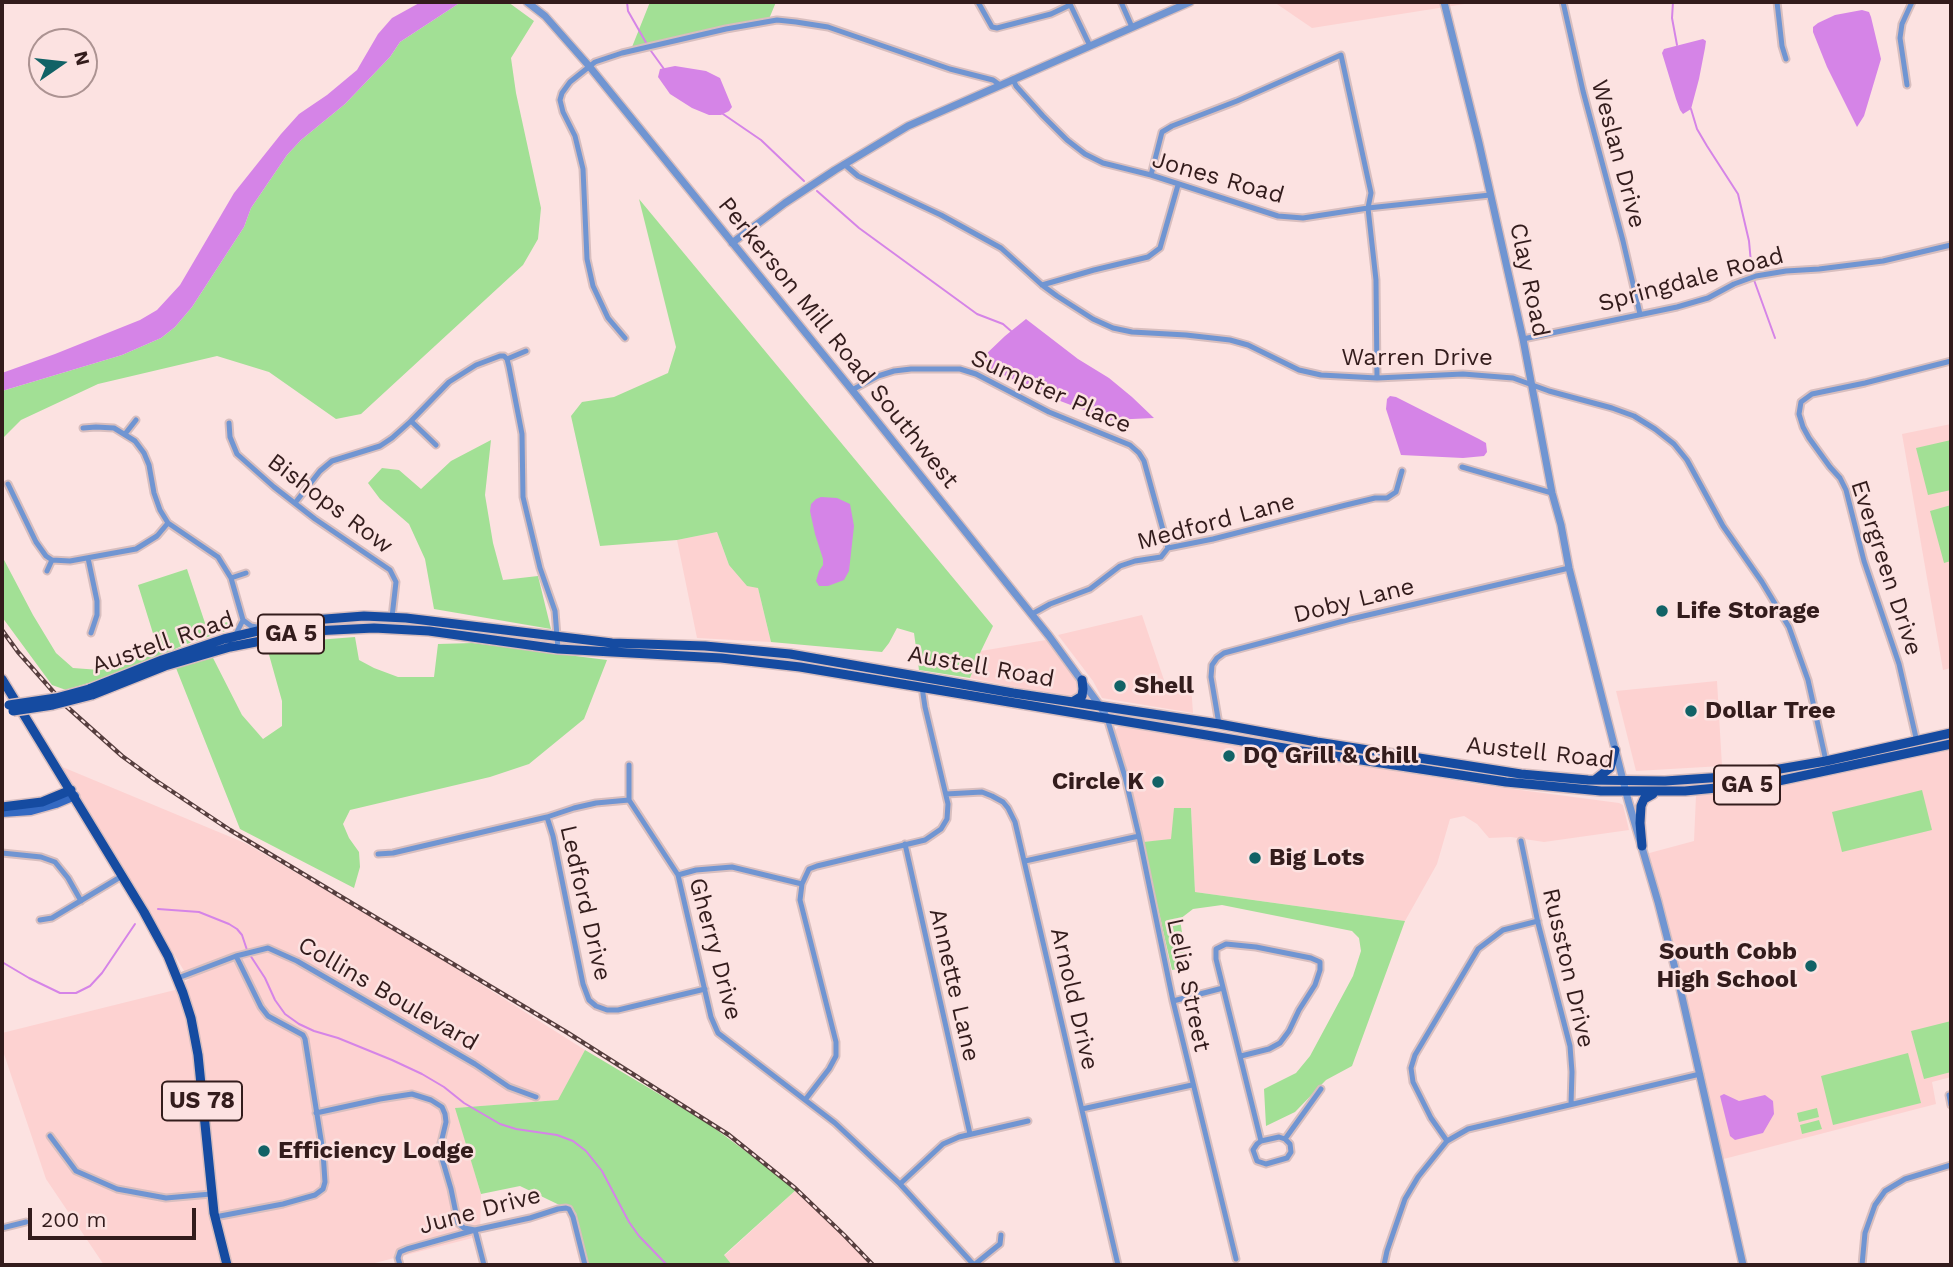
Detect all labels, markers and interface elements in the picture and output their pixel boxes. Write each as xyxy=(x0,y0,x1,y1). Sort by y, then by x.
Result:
north arrow xyxy=(28,28,98,98)
text: N xyxy=(69,49,95,68)
street label: Weslan Drive xyxy=(1584,77,1652,231)
street label: Jones Road xyxy=(1149,145,1287,211)
street label: Perkerson Mill Road Southwest xyxy=(711,192,965,494)
street label: Clay Road xyxy=(1503,220,1555,340)
street label: Springdale Road xyxy=(1595,241,1787,319)
street label: Sumpter Place xyxy=(966,344,1136,440)
street label: Warren Drive xyxy=(1341,344,1493,372)
street label: Bishops Row xyxy=(262,448,398,560)
street label: Evergreen Drive xyxy=(1844,477,1928,659)
street label: Medford Lane xyxy=(1134,487,1298,557)
street label: Doby Lane xyxy=(1291,572,1417,630)
place label: Life Storage xyxy=(1676,597,1820,625)
marker: Life Storage xyxy=(1654,603,1670,619)
street label: Austell Road xyxy=(88,605,238,681)
road number: GA 5 xyxy=(258,614,324,654)
street label: Austell Road xyxy=(905,640,1057,694)
place label: Shell xyxy=(1134,672,1194,700)
marker: Shell xyxy=(1112,678,1128,694)
place label: Dollar Tree xyxy=(1705,697,1836,725)
marker: Dollar Tree xyxy=(1683,703,1699,719)
street label: Austell Road xyxy=(1465,731,1615,775)
place label: DQ Grill & Chill xyxy=(1243,742,1418,770)
marker: DQ Grill & Chill xyxy=(1221,748,1237,764)
road number: GA 5 xyxy=(1714,765,1780,804)
place label: Circle K xyxy=(1052,768,1144,796)
marker: Circle K xyxy=(1150,774,1166,790)
street label: Ledford Drive xyxy=(553,822,617,984)
place label: Big Lots xyxy=(1269,844,1365,872)
marker: Big Lots xyxy=(1247,850,1263,866)
street label: Gherry Drive xyxy=(682,875,748,1023)
street label: Russton Drive xyxy=(1536,885,1600,1051)
street label: Annette Lane xyxy=(922,906,986,1064)
street label: Lelia Street xyxy=(1160,916,1216,1054)
street label: Arnold Drive xyxy=(1044,925,1104,1073)
street label: Collins Boulevard xyxy=(293,931,483,1057)
place label: South Cobb High School xyxy=(1656,938,1797,994)
marker: South Cobb High School xyxy=(1803,958,1819,974)
road number: US 78 xyxy=(162,1082,242,1120)
place label: Efficiency Lodge xyxy=(278,1137,474,1165)
marker: Efficiency Lodge xyxy=(256,1143,272,1159)
street label: June Drive xyxy=(416,1181,544,1241)
scale bar xyxy=(32,1194,200,1238)
text: 200 m xyxy=(41,1207,107,1232)

